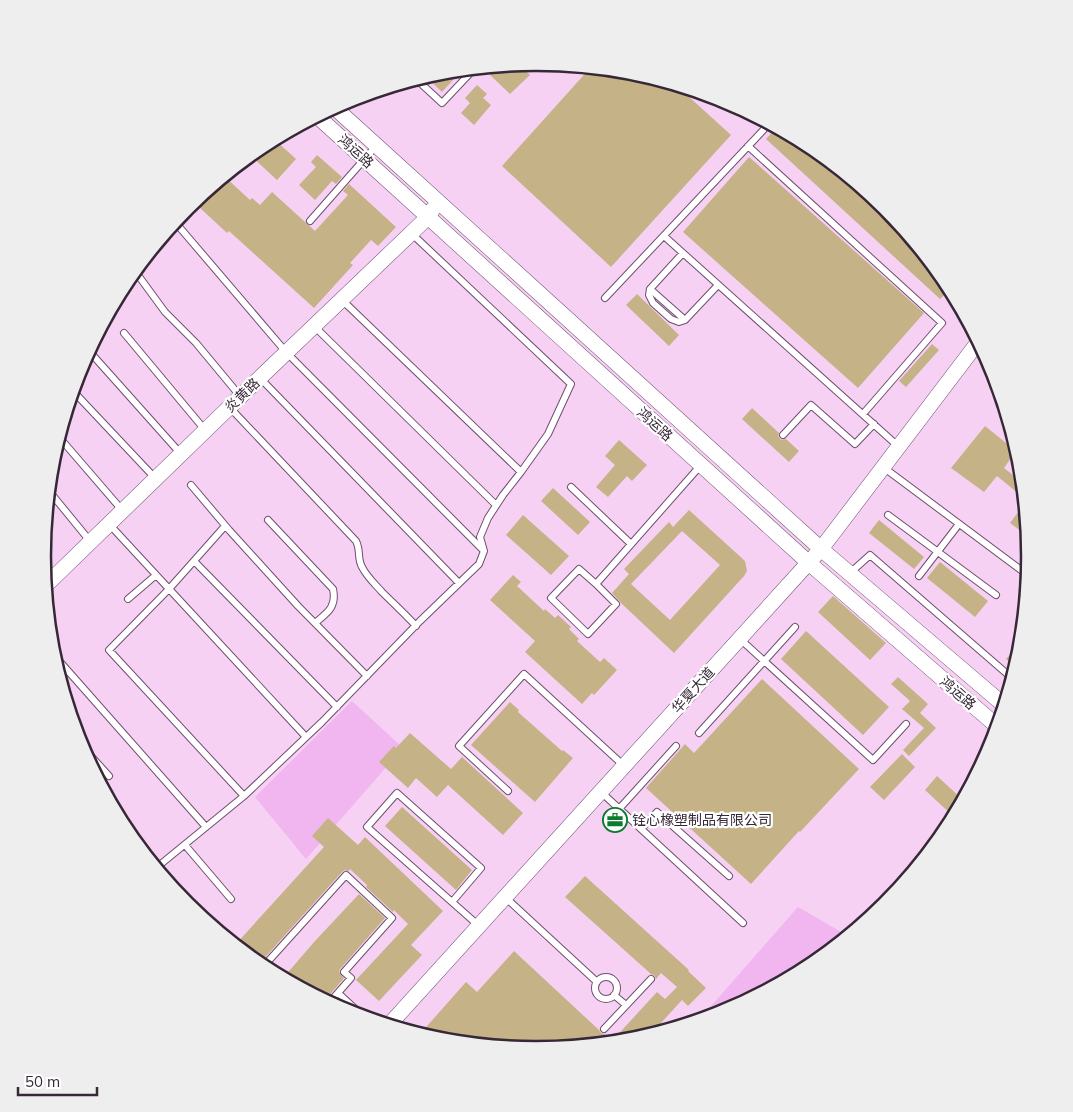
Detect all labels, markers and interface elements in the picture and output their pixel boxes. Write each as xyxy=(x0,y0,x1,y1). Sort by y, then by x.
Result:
street label: 鸿运路 xyxy=(334,130,378,172)
street label: 炎黄路 xyxy=(221,374,263,416)
street label: 鸿运路 xyxy=(633,403,677,445)
street label: 华夏大道 xyxy=(668,663,718,717)
street label: 鸿运路 xyxy=(936,672,980,714)
office icon: 铨心橡塑制品有限公司 xyxy=(602,807,628,833)
place label: 铨心橡塑制品有限公司 xyxy=(632,811,772,829)
scale bar xyxy=(18,1064,96,1096)
text: 50 m xyxy=(25,1072,60,1091)

